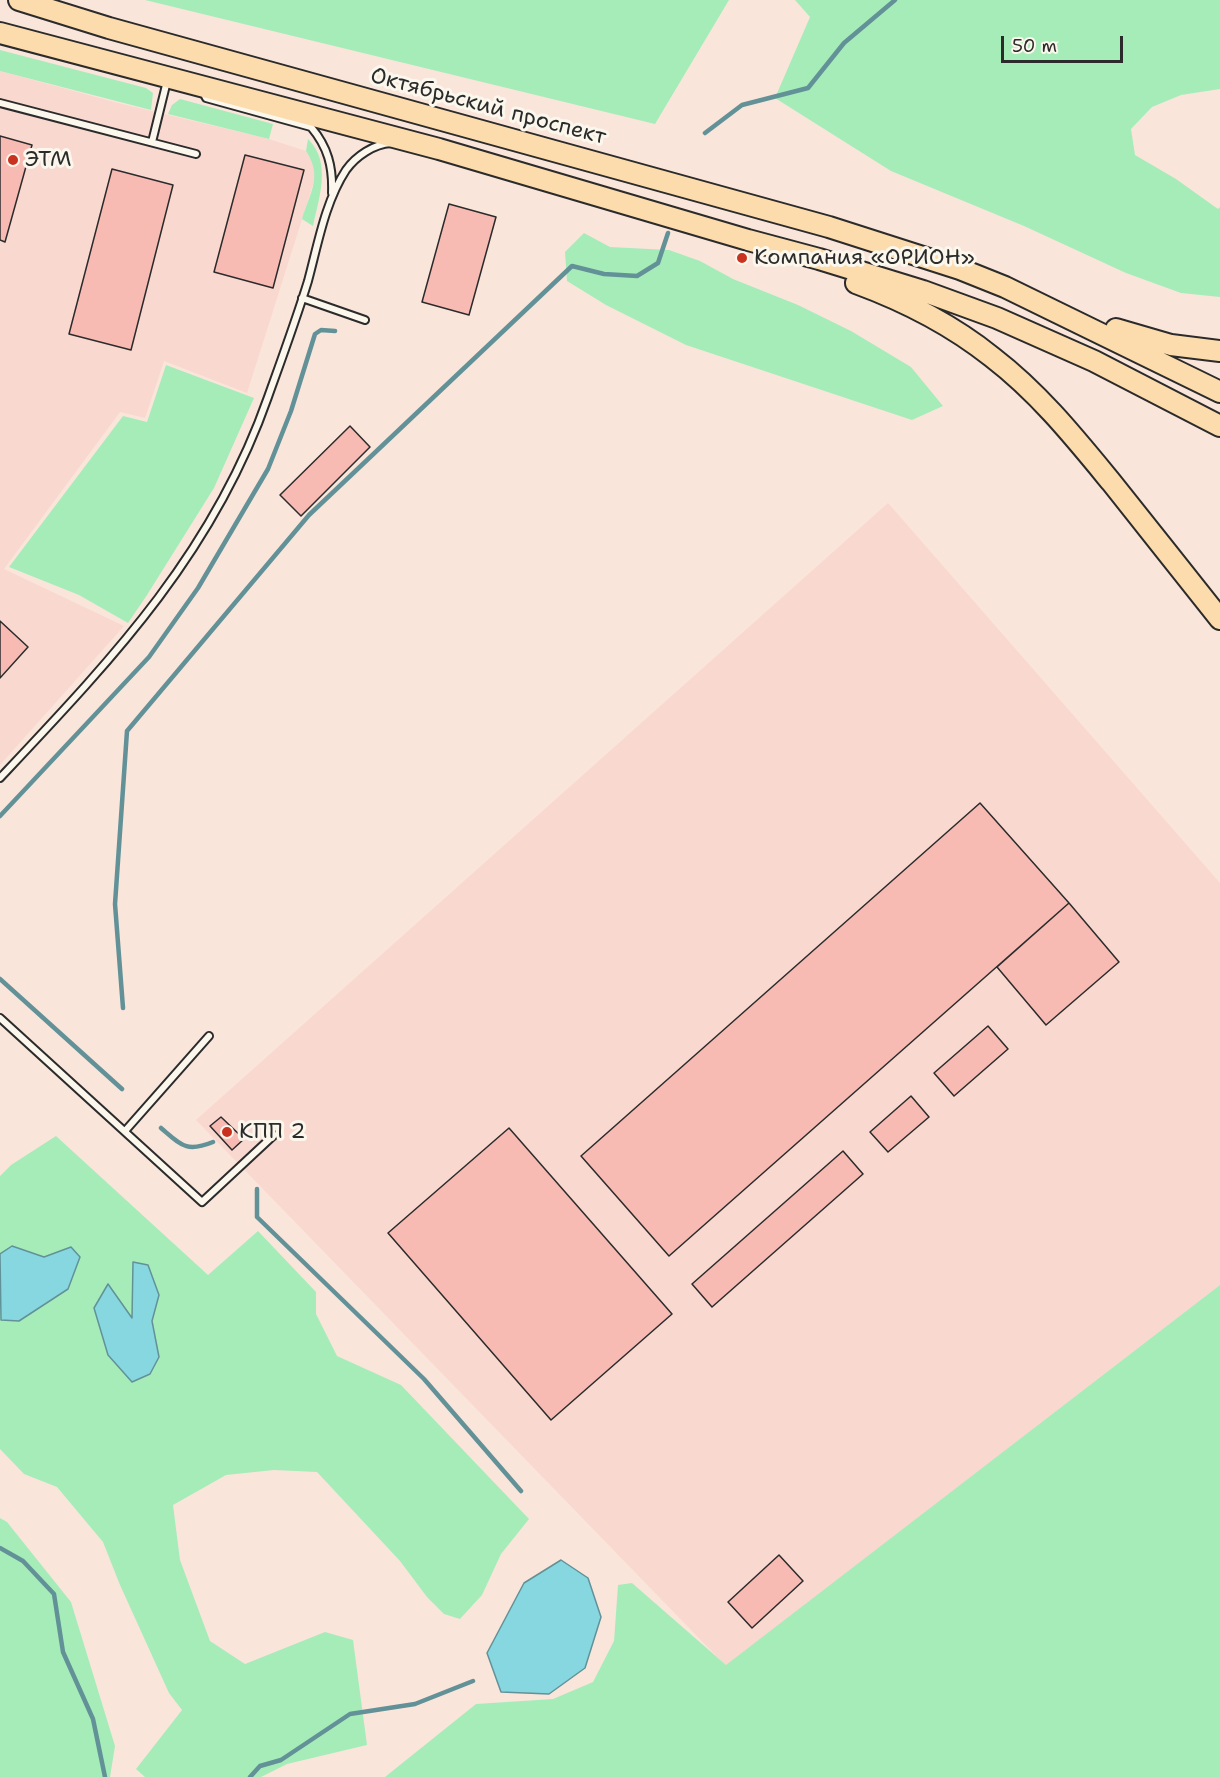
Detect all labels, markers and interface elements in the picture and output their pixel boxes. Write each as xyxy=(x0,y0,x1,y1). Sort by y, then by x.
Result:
scale bar xyxy=(1004,24,1126,62)
text: 50 m xyxy=(1012,34,1057,58)
street label: Октябрьский проспект xyxy=(367,63,609,151)
place label: ЭТМ xyxy=(25,147,72,173)
marker: ЭТМ xyxy=(6,153,20,167)
place label: Компания «ОРИОН» xyxy=(754,245,975,271)
marker: Компания «ОРИОН» xyxy=(735,251,749,265)
place label: КПП 2 xyxy=(239,1119,306,1145)
marker: КПП 2 xyxy=(220,1125,234,1139)

